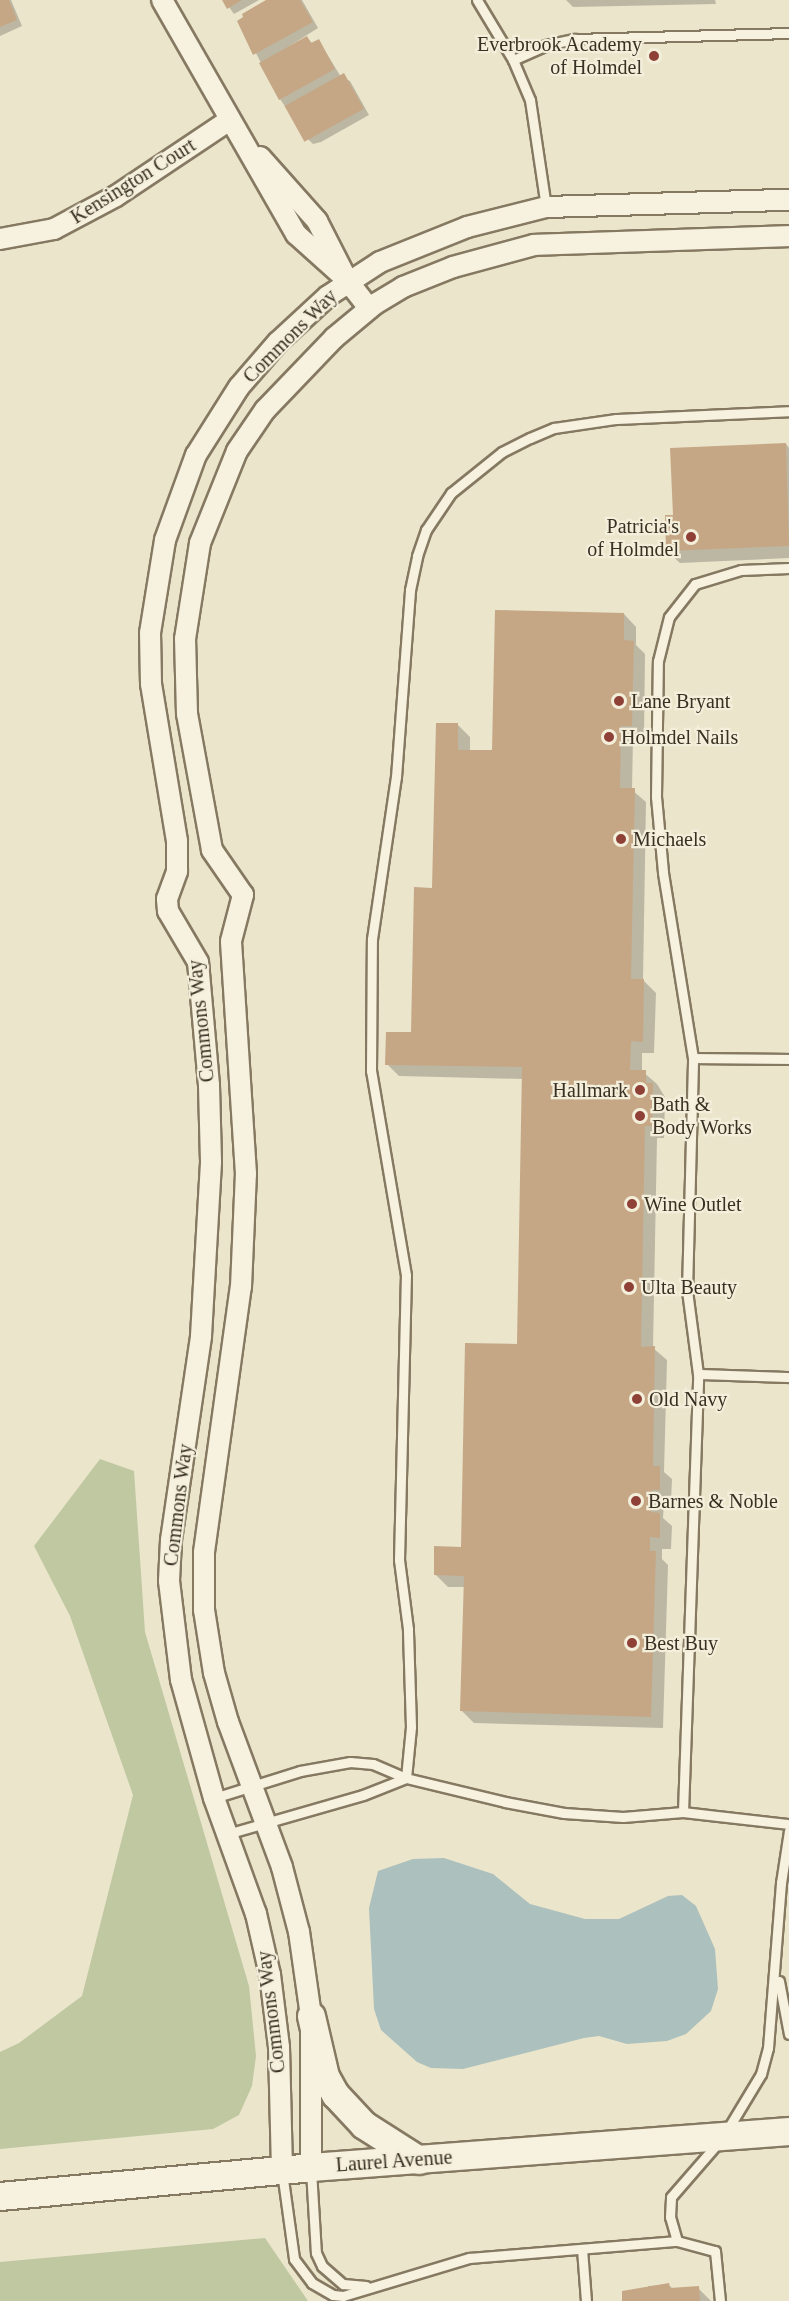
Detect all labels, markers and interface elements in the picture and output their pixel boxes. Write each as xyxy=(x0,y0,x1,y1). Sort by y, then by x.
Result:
place label: Everbrook Academy of Holmdel xyxy=(476,33,642,80)
marker: Everbrook Academy of Holmdel xyxy=(647,49,661,63)
street label: Kensington Court xyxy=(66,133,200,229)
street label: Commons Way xyxy=(238,284,342,388)
place label: Patricia's of Holmdel xyxy=(587,514,679,561)
marker: Patricia's of Holmdel xyxy=(684,530,698,544)
place label: Lane Bryant xyxy=(631,689,730,713)
marker: Lane Bryant xyxy=(612,694,626,708)
place label: Holmdel Nails xyxy=(621,725,738,749)
marker: Holmdel Nails xyxy=(602,730,616,744)
place label: Michaels xyxy=(633,827,706,851)
marker: Michaels xyxy=(614,832,628,846)
street label: Commons Way xyxy=(183,958,219,1084)
place label: Hallmark xyxy=(552,1078,628,1102)
marker: Hallmark xyxy=(633,1083,647,1097)
place label: Bath & Body Works xyxy=(652,1092,752,1139)
marker: Bath & Body Works xyxy=(633,1109,647,1123)
place label: Wine Outlet xyxy=(644,1192,742,1216)
marker: Wine Outlet xyxy=(625,1197,639,1211)
place label: Ulta Beauty xyxy=(641,1275,737,1299)
marker: Ulta Beauty xyxy=(622,1280,636,1294)
place label: Old Navy xyxy=(649,1387,727,1411)
marker: Old Navy xyxy=(630,1392,644,1406)
street label: Commons Way xyxy=(159,1442,197,1568)
place label: Barnes & Noble xyxy=(648,1489,778,1513)
marker: Barnes & Noble xyxy=(629,1494,643,1508)
place label: Best Buy xyxy=(644,1631,718,1655)
marker: Best Buy xyxy=(625,1636,639,1650)
street label: Commons Way xyxy=(252,1949,290,2075)
street label: Laurel Avenue xyxy=(334,2145,454,2177)

